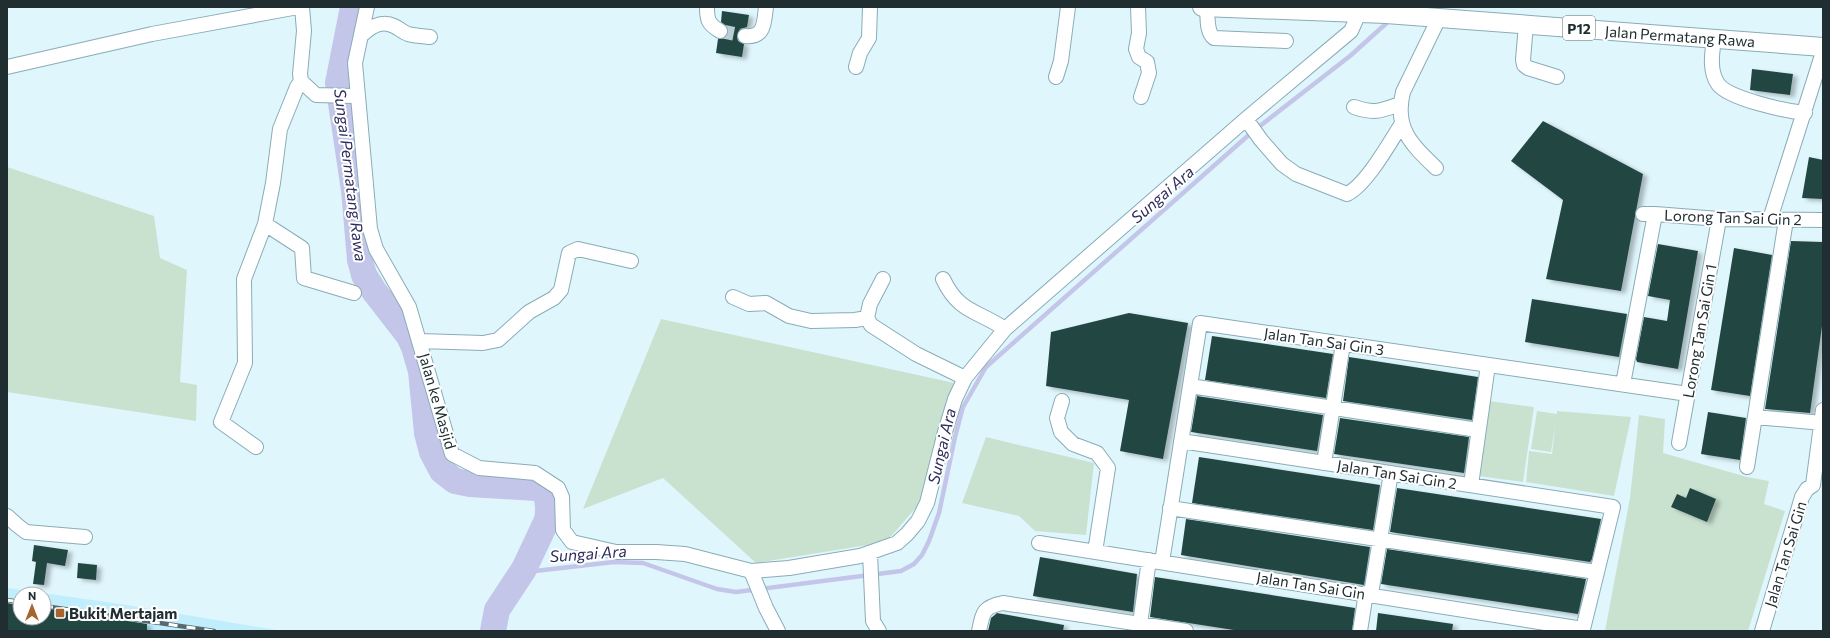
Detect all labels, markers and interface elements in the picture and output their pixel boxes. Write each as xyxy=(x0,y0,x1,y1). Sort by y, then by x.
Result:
road number: P12 xyxy=(1563,16,1595,40)
street label: Jalan Permatang Rawa xyxy=(1604,22,1756,50)
water label: Sungai Permatang Rawa xyxy=(331,87,371,263)
water label: Sungai Ara xyxy=(1127,161,1197,227)
street label: Lorong Tan Sai Gin 2 xyxy=(1664,206,1802,228)
street label: Lorong Tan Sai Gin 1 xyxy=(1678,263,1720,399)
street label: Jalan Tan Sai Gin 3 xyxy=(1263,324,1385,358)
street label: Jalan ke Masjid xyxy=(416,351,460,451)
water label: Sungai Ara xyxy=(923,406,959,486)
street label: Jalan Tan Sai Gin 2 xyxy=(1336,456,1458,492)
street label: Jalan Tan Sai Gin xyxy=(1760,499,1810,609)
water label: Sungai Ara xyxy=(549,541,627,565)
street label: Jalan Tan Sai Gin xyxy=(1255,568,1367,602)
north arrow xyxy=(12,586,52,626)
text: N xyxy=(28,589,36,602)
place label: Bukit Mertajam xyxy=(69,604,177,622)
marker: Bukit Mertajam xyxy=(54,607,66,619)

